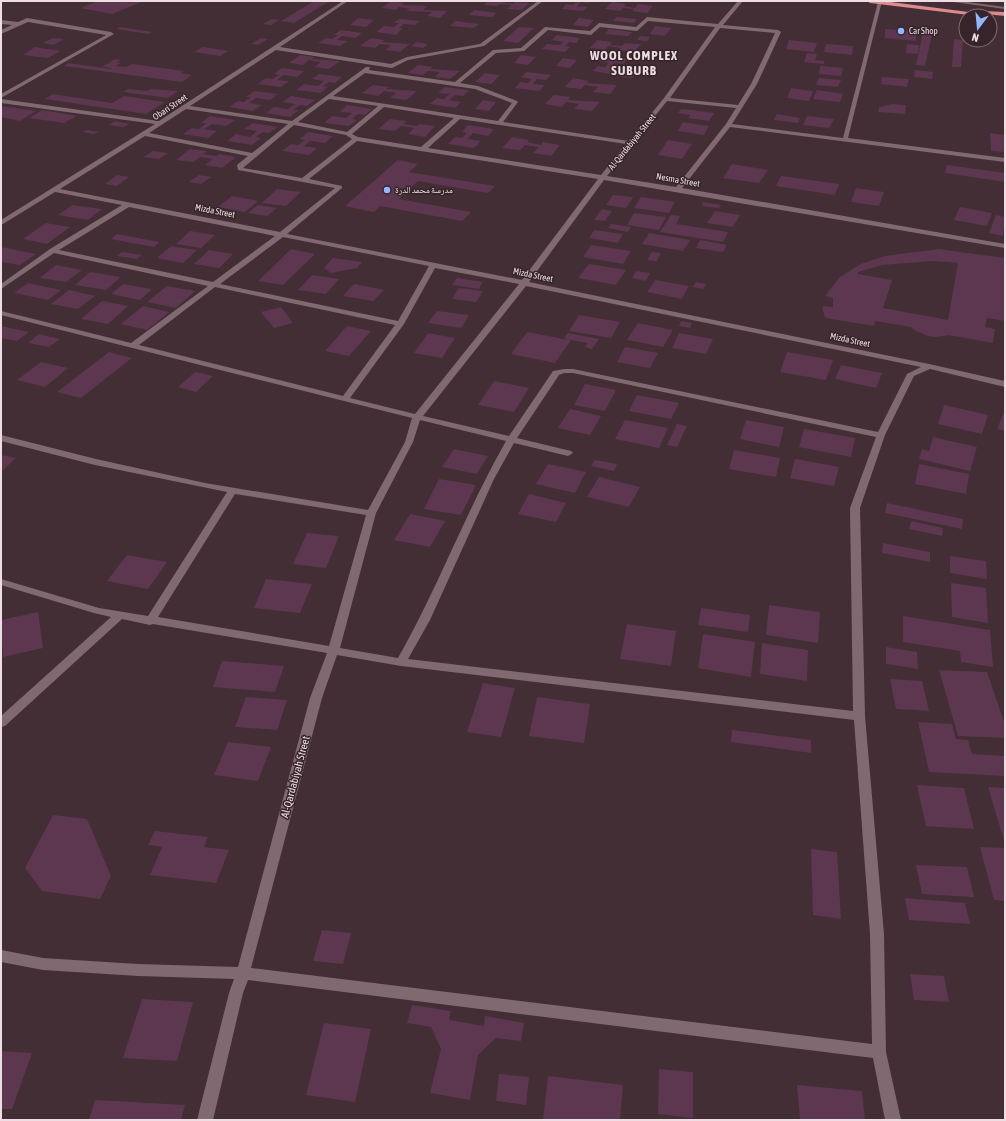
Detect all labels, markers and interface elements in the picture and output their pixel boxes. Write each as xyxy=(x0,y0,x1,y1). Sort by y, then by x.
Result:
north arrow xyxy=(958,8,998,48)
marker: Car Shop xyxy=(896,26,906,36)
place label: Car Shop xyxy=(909,26,938,36)
text: N xyxy=(970,31,980,44)
district label: WOOL COMPLEX SUBURB xyxy=(589,48,678,78)
street label: Obari Street xyxy=(151,92,189,122)
street label: Al-Qardabiyah Street xyxy=(606,112,658,172)
street label: Nesma Street xyxy=(655,171,701,189)
marker: مدرسة محمد الدرة xyxy=(382,185,392,195)
place label: مدرسة محمد الدرة xyxy=(395,185,453,195)
street label: Mizda Street xyxy=(194,202,236,220)
street label: Mizda Street xyxy=(512,266,554,284)
street label: Mizda Street xyxy=(829,331,871,349)
street label: Al-Qardabiyah Street xyxy=(278,735,312,819)

